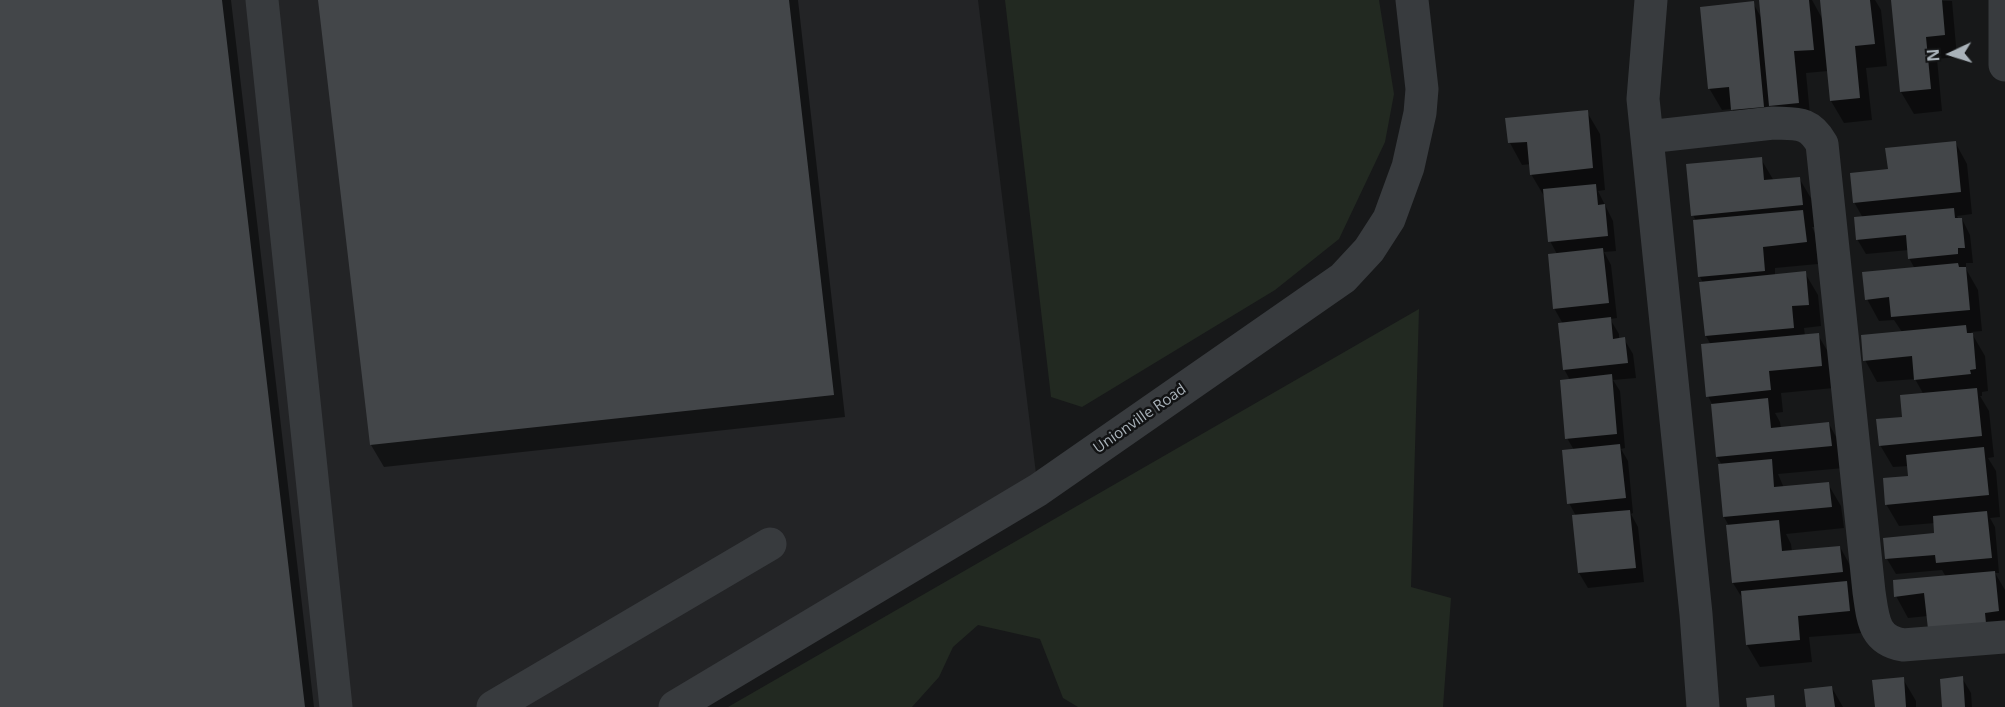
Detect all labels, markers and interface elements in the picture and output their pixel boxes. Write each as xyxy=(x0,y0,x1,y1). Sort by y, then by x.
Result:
north arrow xyxy=(1921,24,1981,84)
text: N xyxy=(1922,48,1944,63)
street label: Unionville Road xyxy=(1090,380,1190,458)

